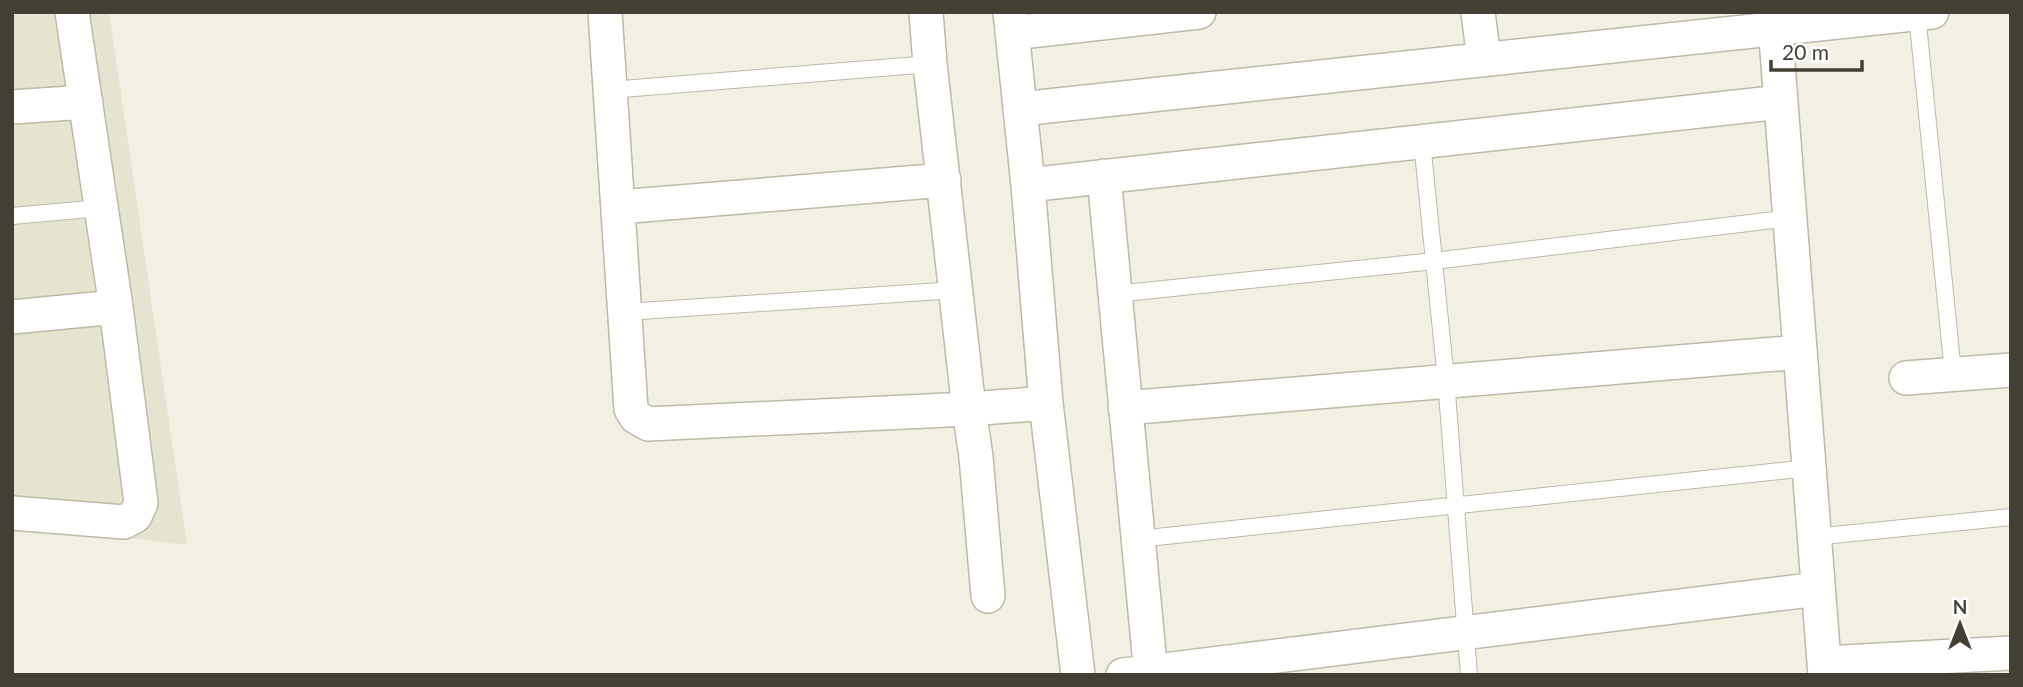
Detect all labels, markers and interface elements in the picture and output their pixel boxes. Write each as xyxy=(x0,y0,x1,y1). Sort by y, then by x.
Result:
scale bar xyxy=(1771,28,1862,72)
text: 20 m xyxy=(1782,39,1829,64)
north arrow xyxy=(1925,589,1995,659)
text: N xyxy=(1953,595,1967,618)

